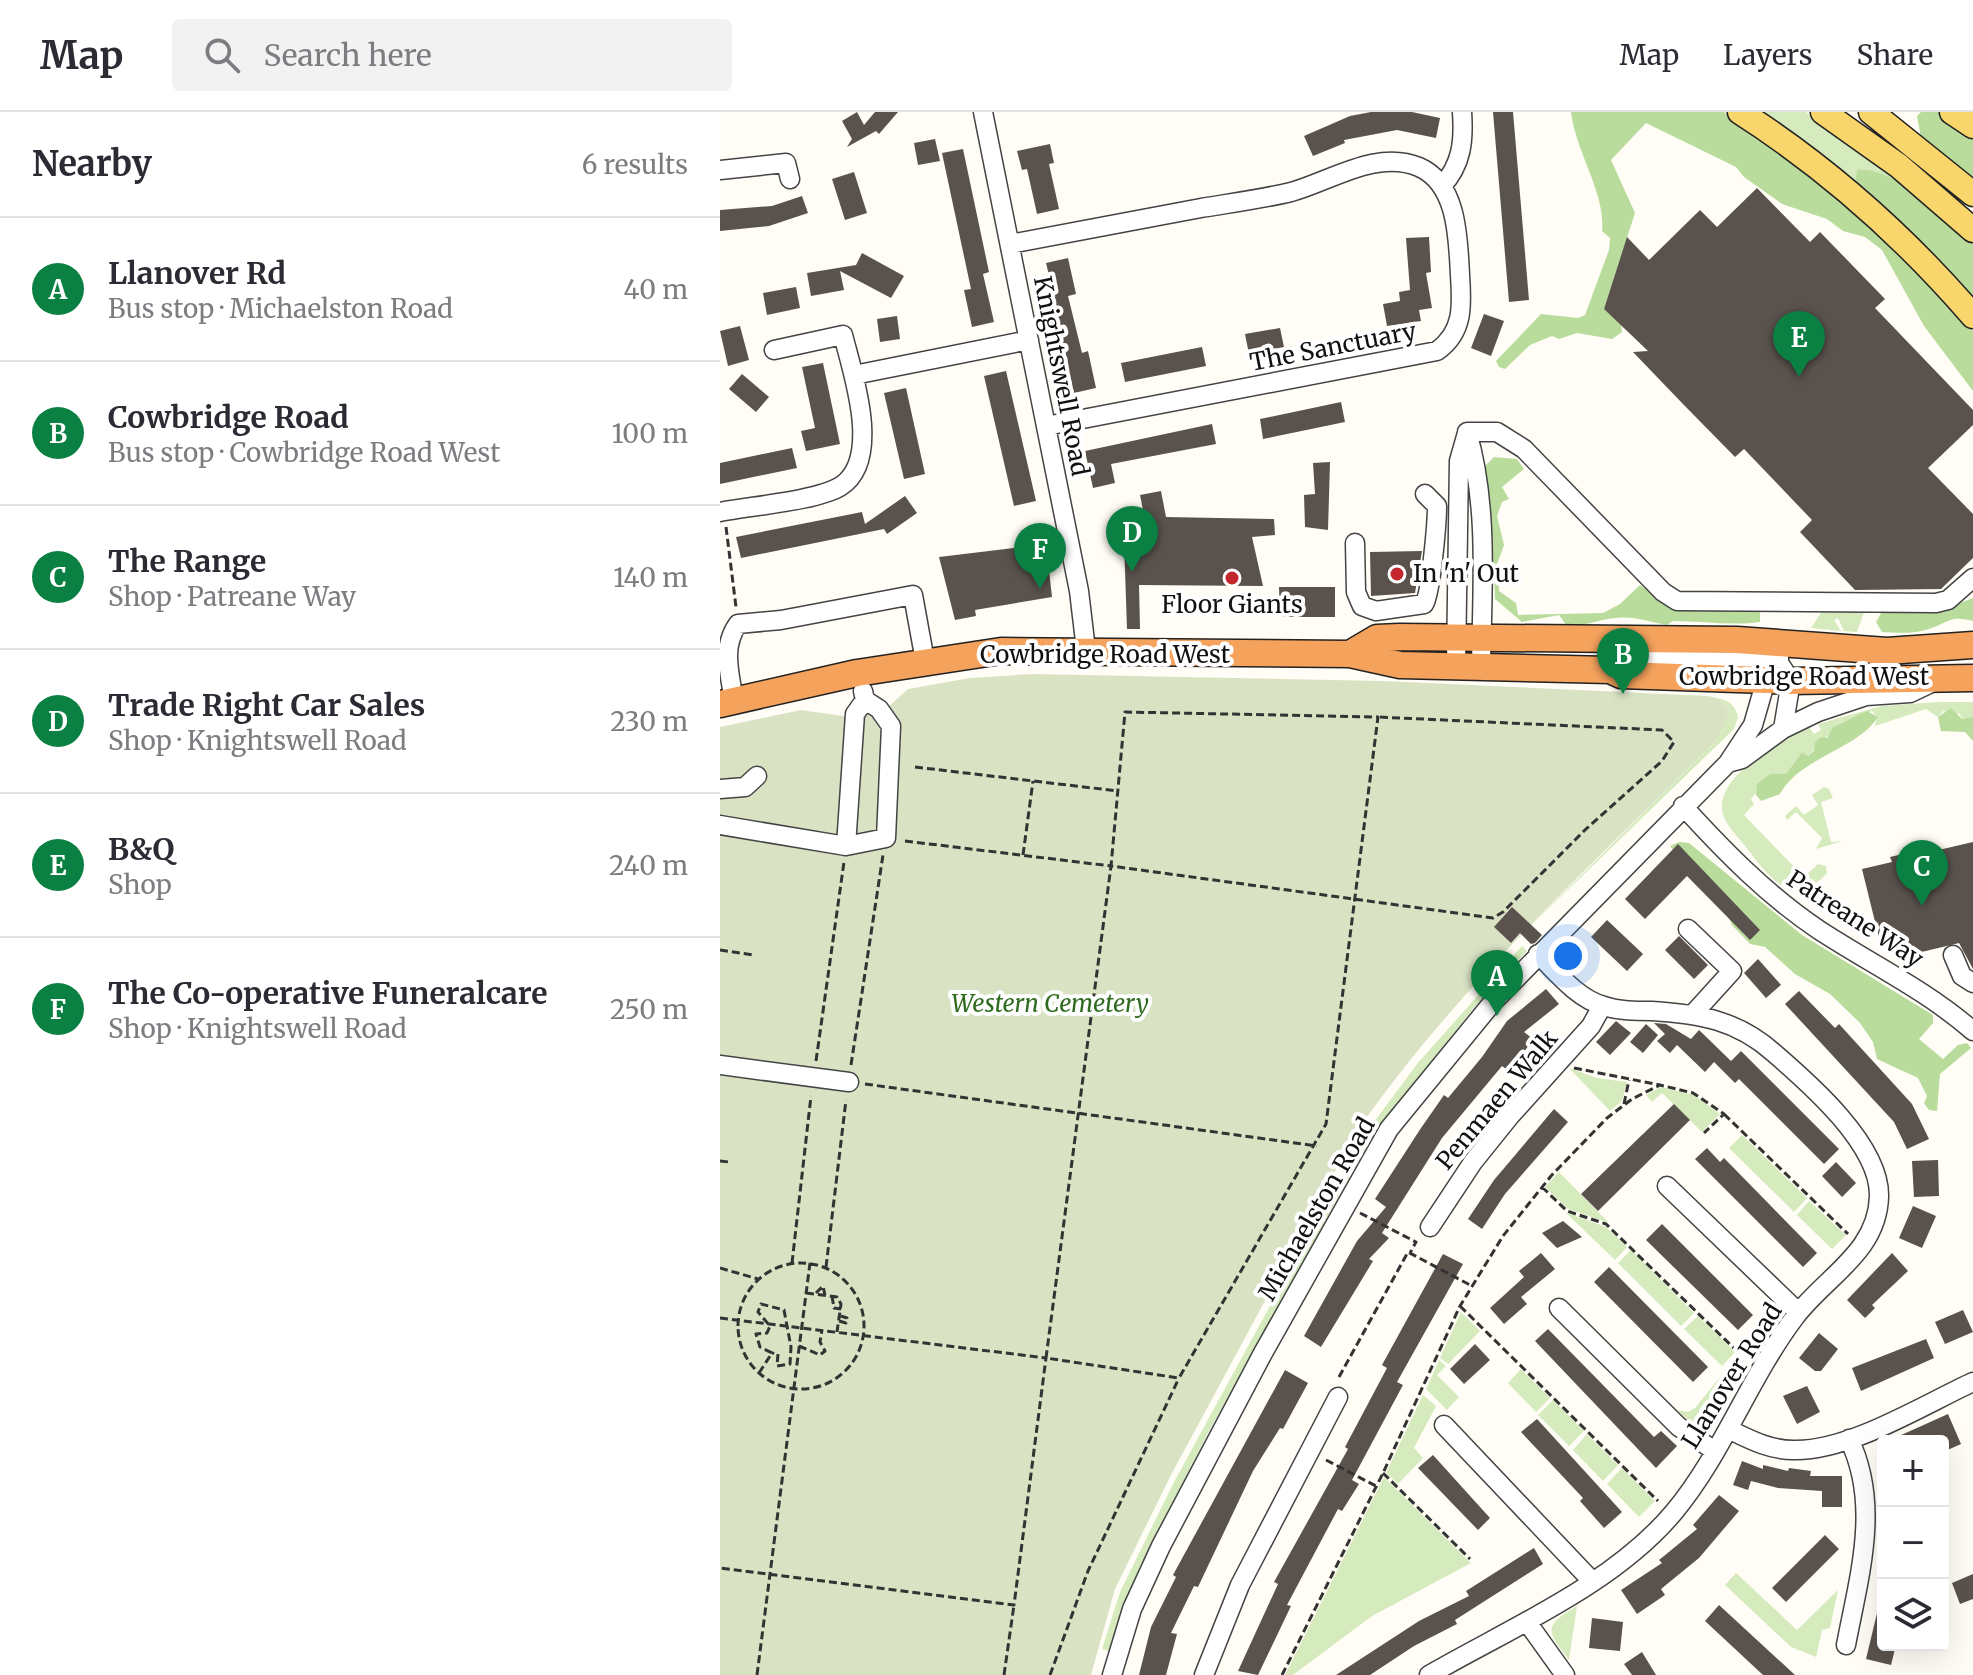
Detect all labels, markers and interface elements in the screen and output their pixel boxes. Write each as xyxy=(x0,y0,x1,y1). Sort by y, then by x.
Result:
search box xyxy=(172,19,732,91)
text: Map xyxy=(40,32,124,79)
icon: search xyxy=(200,33,244,77)
text: Search here xyxy=(264,36,432,74)
text: Map xyxy=(1619,37,1679,73)
text: Layers xyxy=(1723,37,1812,73)
text: Share xyxy=(1856,37,1933,73)
text: Nearby xyxy=(32,143,152,185)
text: 6 results xyxy=(582,148,688,181)
text: Llanover Rd xyxy=(108,254,286,292)
text: A xyxy=(49,273,67,306)
text: 40 m xyxy=(624,273,688,306)
street label: Knightswell Road xyxy=(1027,273,1096,478)
text: Bus stop · Michaelston Road xyxy=(108,292,453,325)
pin: E xyxy=(1773,311,1825,377)
street label: The Sanctuary xyxy=(1247,315,1419,378)
text: Cowbridge Road xyxy=(108,398,349,436)
text: B xyxy=(49,417,67,450)
text: 100 m xyxy=(612,417,688,450)
text: Bus stop · Cowbridge Road West xyxy=(108,436,500,469)
pin: D xyxy=(1106,506,1158,572)
pin: F xyxy=(1014,523,1066,589)
text: The Range xyxy=(108,542,266,580)
place label: In 'n' Out xyxy=(1413,558,1519,589)
text: C xyxy=(49,561,67,594)
text: 140 m xyxy=(613,561,688,594)
marker: In 'n' Out xyxy=(1388,565,1406,583)
marker: Floor Giants xyxy=(1223,569,1241,587)
text: Shop · Patreane Way xyxy=(108,580,356,613)
place label: Floor Giants xyxy=(1161,589,1303,620)
pin: B xyxy=(1597,628,1649,694)
street label: Cowbridge Road West xyxy=(980,639,1231,670)
street label: Cowbridge Road West xyxy=(1679,661,1930,692)
text: Trade Right Car Sales xyxy=(108,686,425,724)
text: D xyxy=(48,705,68,738)
text: 230 m xyxy=(610,705,688,738)
text: Shop · Knightswell Road xyxy=(108,724,407,757)
text: B&Q xyxy=(108,830,174,868)
pin: C xyxy=(1896,840,1948,906)
text: E xyxy=(50,849,66,882)
text: 240 m xyxy=(609,849,688,882)
street label: Patreane Way xyxy=(1781,863,1929,974)
text: Shop xyxy=(108,868,172,901)
your location xyxy=(1548,936,1588,976)
pin: A xyxy=(1471,950,1523,1016)
text: The Co-operative Funeralcare xyxy=(108,974,547,1012)
park label: Western Cemetery xyxy=(951,988,1149,1019)
text: F xyxy=(50,993,66,1026)
text: 250 m xyxy=(610,993,688,1026)
text: Shop · Knightswell Road xyxy=(108,1012,407,1045)
street label: Penmaen Walk xyxy=(1429,1023,1565,1176)
street label: Michaelston Road xyxy=(1252,1112,1382,1306)
street label: Llanover Road xyxy=(1675,1297,1789,1454)
map controls xyxy=(1877,1435,1949,1651)
button: + xyxy=(1877,1435,1949,1507)
button: − xyxy=(1877,1507,1949,1579)
button: layers xyxy=(1877,1579,1949,1651)

